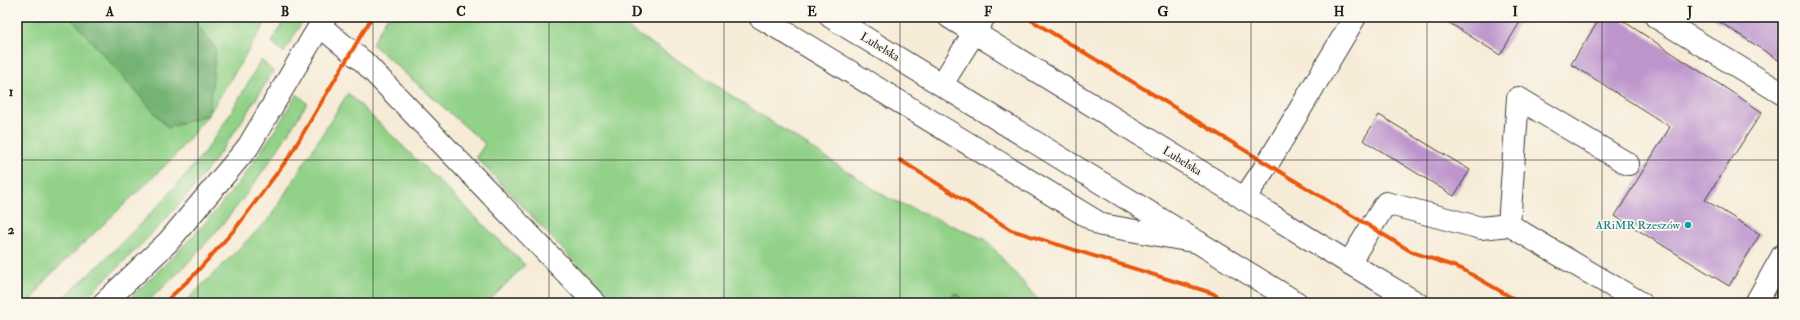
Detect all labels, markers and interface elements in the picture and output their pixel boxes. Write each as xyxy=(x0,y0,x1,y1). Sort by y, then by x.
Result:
text: A xyxy=(105,4,115,20)
text: B xyxy=(281,4,289,20)
text: C xyxy=(456,4,466,20)
text: D xyxy=(632,4,643,20)
text: E xyxy=(807,4,817,20)
text: F xyxy=(984,4,993,20)
text: G xyxy=(1158,4,1169,20)
text: H xyxy=(1334,4,1345,20)
text: I xyxy=(1512,4,1518,20)
text: J xyxy=(1686,4,1693,21)
street label: Lubelska xyxy=(857,29,903,65)
text: 1 xyxy=(9,84,14,100)
street label: Lubelska xyxy=(1160,143,1205,179)
place label: ARiMR Rzeszów xyxy=(1594,218,1681,233)
marker: ARiMR Rzeszów xyxy=(1683,220,1693,230)
text: 2 xyxy=(8,222,15,238)

